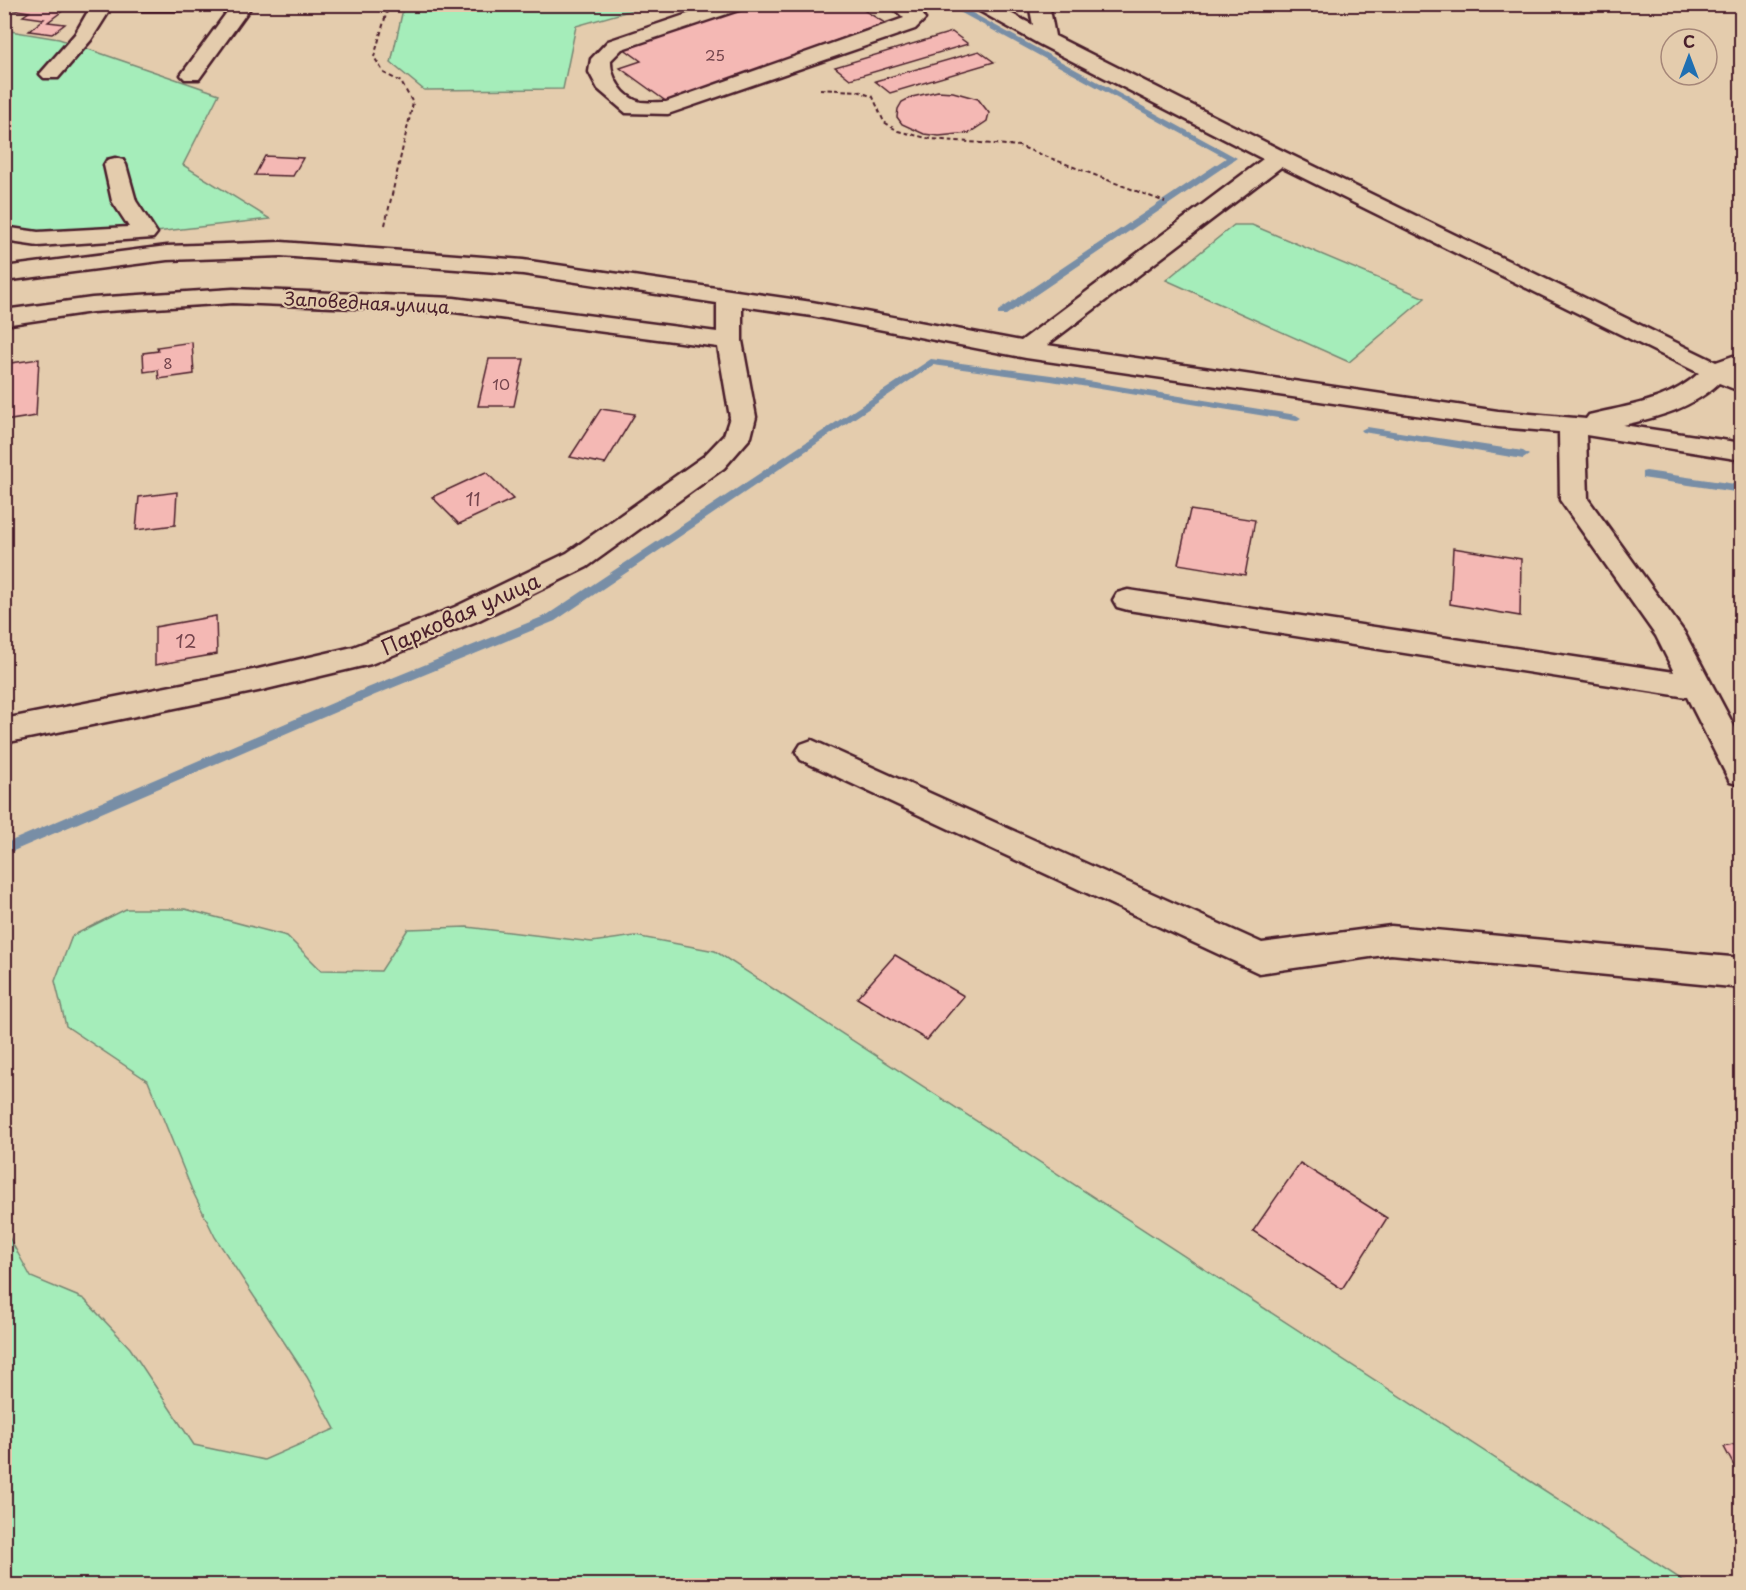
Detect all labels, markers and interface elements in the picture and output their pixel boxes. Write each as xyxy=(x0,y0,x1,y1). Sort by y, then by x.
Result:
north arrow xyxy=(1659,27,1719,87)
text: С xyxy=(1683,29,1695,53)
house number: 25 xyxy=(705,43,725,66)
street label: Заповедная улица xyxy=(284,284,451,320)
house number: 8 xyxy=(163,351,173,374)
house number: 10 xyxy=(492,372,510,395)
house number: 11 xyxy=(465,485,481,512)
street label: Парковая улица xyxy=(375,563,545,662)
house number: 12 xyxy=(176,627,196,654)

